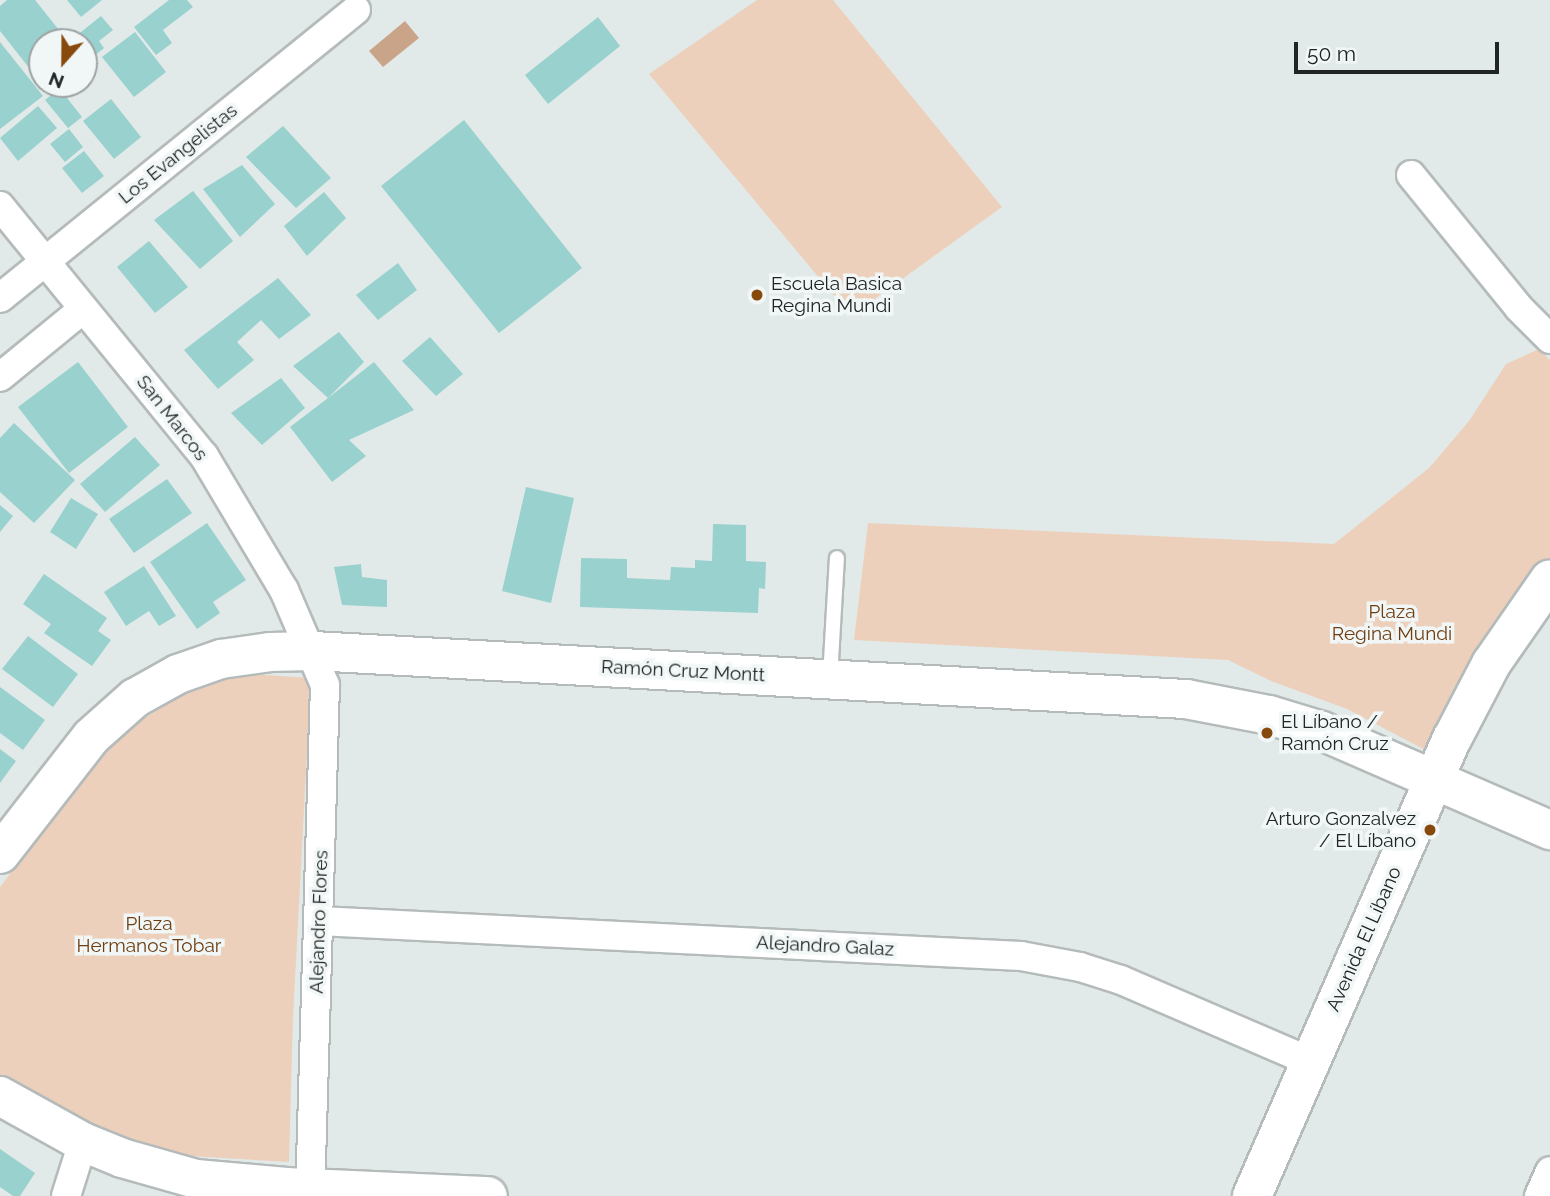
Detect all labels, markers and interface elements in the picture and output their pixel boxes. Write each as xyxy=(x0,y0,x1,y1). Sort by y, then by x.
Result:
north arrow xyxy=(28,28,98,98)
scale bar xyxy=(1298,28,1503,72)
text: 50 m xyxy=(1307,41,1356,66)
text: N xyxy=(45,68,67,94)
street label: Los Evangelistas xyxy=(114,99,242,209)
place label: Escuela Basica Regina Mundi xyxy=(771,273,902,317)
marker: Escuela Basica Regina Mundi xyxy=(749,287,765,303)
street label: San Marcos xyxy=(132,371,212,465)
park label: Plaza Regina Mundi xyxy=(1332,601,1452,645)
street label: Ramón Cruz Montt xyxy=(601,655,765,687)
place label: El Líbano / Ramón Cruz xyxy=(1281,711,1389,755)
marker: El Líbano / Ramón Cruz xyxy=(1259,725,1275,741)
place label: Arturo Gonzalvez / El Líbano xyxy=(1266,808,1416,852)
marker: Arturo Gonzalvez / El Líbano xyxy=(1422,822,1438,838)
street label: Alejandro Flores xyxy=(305,850,333,994)
street label: Avenida El Líbano xyxy=(1322,863,1406,1015)
park label: Plaza Hermanos Tobar xyxy=(76,913,222,957)
street label: Alejandro Galaz xyxy=(755,931,895,961)

